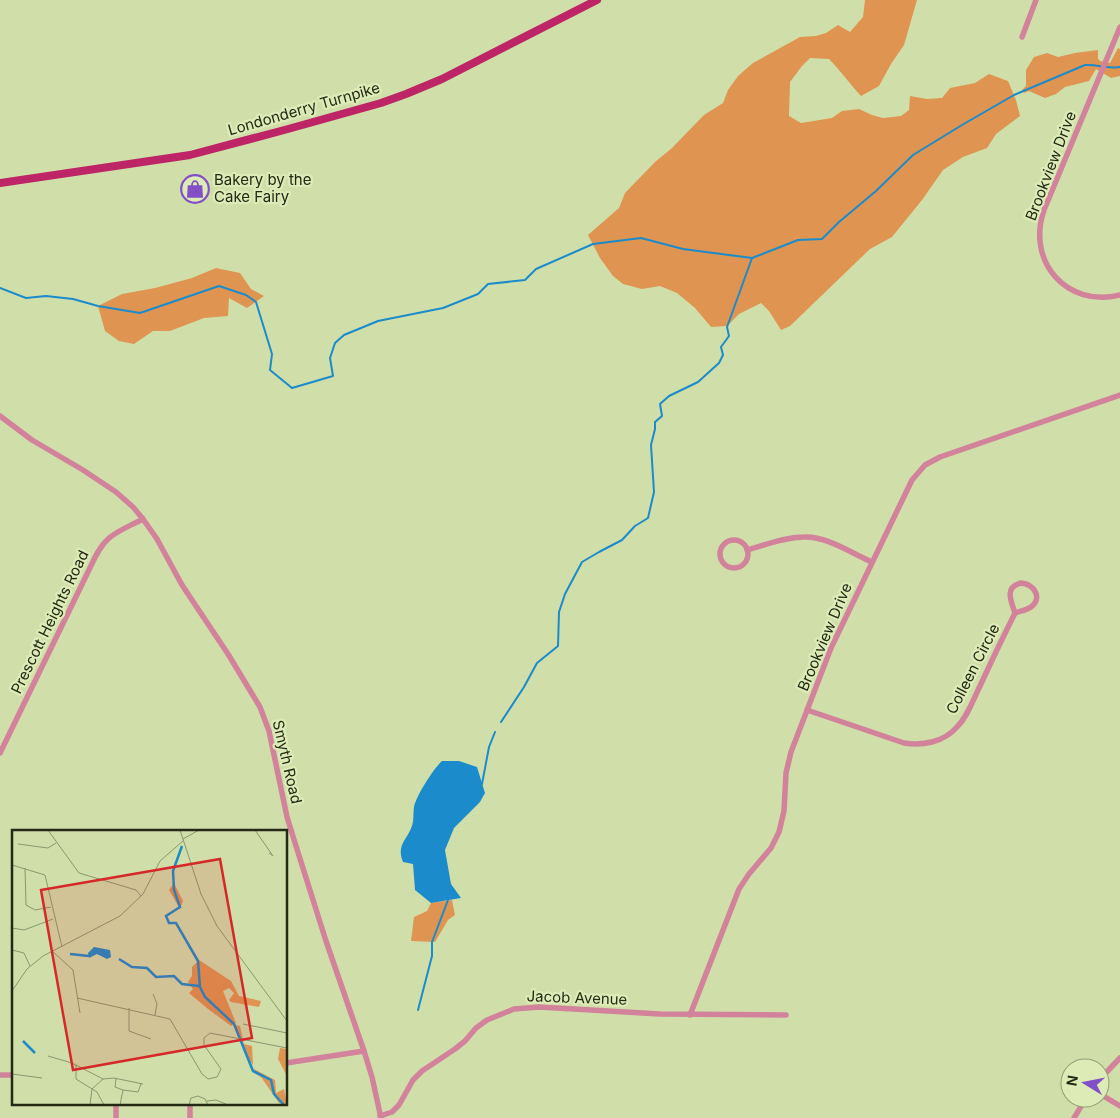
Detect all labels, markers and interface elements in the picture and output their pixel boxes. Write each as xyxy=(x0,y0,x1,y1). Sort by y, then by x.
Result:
street label: Londonderry Turnpike xyxy=(226,78,382,139)
street label: Brookview Drive xyxy=(1021,108,1080,223)
place label: Bakery by the Cake Fairy xyxy=(214,170,311,206)
shop icon: Bakery by the Cake Fairy xyxy=(180,174,210,204)
street label: Prescott Heights Road xyxy=(6,547,93,697)
street label: Brookview Drive xyxy=(793,580,856,694)
street label: Colleen Circle xyxy=(942,620,1003,717)
street label: Smyth Road xyxy=(269,718,306,806)
inset map xyxy=(12,830,288,1106)
street label: Jacob Avenue xyxy=(526,986,628,1009)
north arrow xyxy=(1060,1058,1110,1108)
text: N xyxy=(1062,1074,1081,1087)

